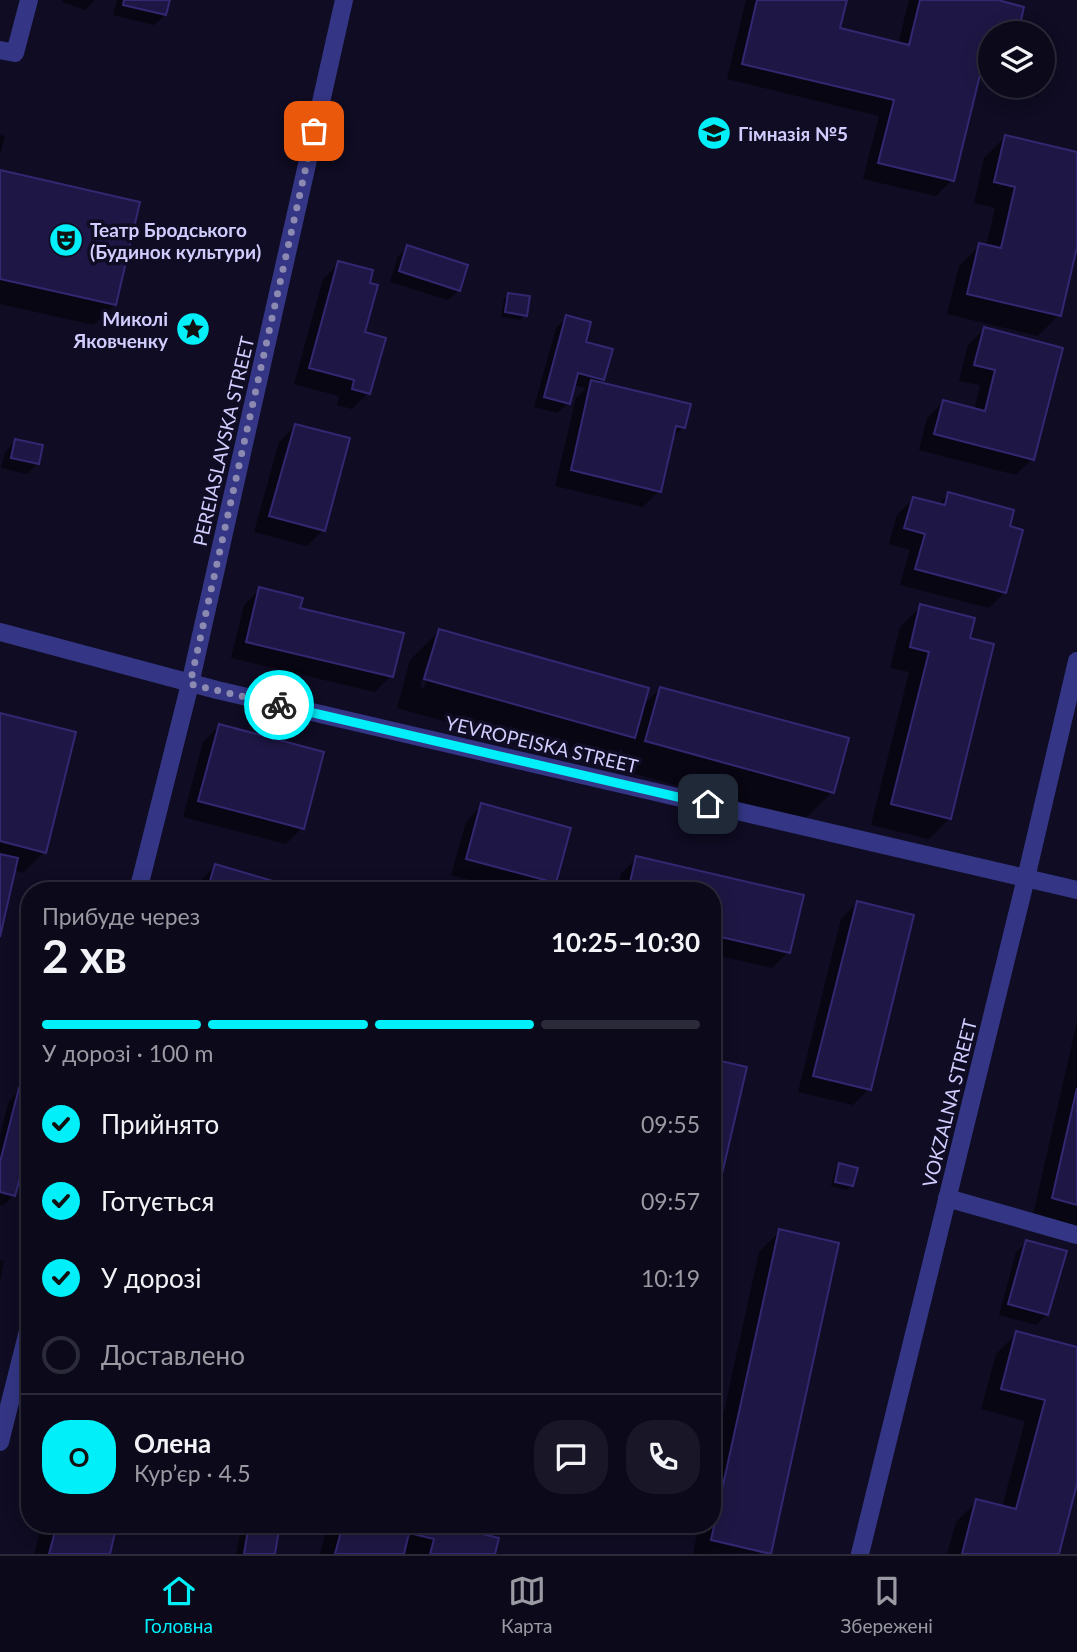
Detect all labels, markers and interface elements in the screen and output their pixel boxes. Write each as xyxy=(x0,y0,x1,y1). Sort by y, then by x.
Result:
map controls xyxy=(978,21,1055,98)
button: layers xyxy=(978,21,1055,98)
pin xyxy=(284,101,344,161)
icon: bag xyxy=(295,112,333,150)
school or university icon: Гімназія №5 xyxy=(695,114,733,152)
place label: Гімназія №5 xyxy=(738,122,848,145)
place label: Театр Бродського (Будинок культури) xyxy=(90,218,261,263)
theatre icon: Театр Бродського (Будинок культури) xyxy=(47,221,85,259)
place label: Миколі Яковченку xyxy=(73,307,169,352)
place icon: Миколі Яковченку xyxy=(174,310,212,348)
street label: PEREIASLAVSKA STREET xyxy=(188,334,258,548)
courier xyxy=(244,670,314,740)
icon: bike xyxy=(260,686,298,724)
street label: YEVROPEISKA STREET xyxy=(443,711,641,777)
pin xyxy=(678,774,738,834)
icon: home xyxy=(689,785,727,823)
text: Прибуде через xyxy=(42,902,200,930)
text: 10:25–10:30 xyxy=(551,926,700,958)
text: 2 хв xyxy=(42,928,127,983)
street label: VOKZALNA STREET xyxy=(917,1017,981,1189)
text: У дорозі · 100 m xyxy=(42,1039,213,1067)
icon: check xyxy=(42,1105,80,1143)
text: Прийнято xyxy=(101,1108,219,1140)
text: 09:55 xyxy=(641,1110,700,1138)
icon: check xyxy=(42,1182,80,1220)
text: Готується xyxy=(101,1185,214,1217)
text: 09:57 xyxy=(641,1187,700,1215)
icon: check xyxy=(42,1259,80,1297)
text: У дорозі xyxy=(101,1262,201,1294)
text: 10:19 xyxy=(641,1264,700,1292)
text: Доставлено xyxy=(101,1339,245,1371)
button: chat xyxy=(534,1420,608,1494)
button: phone xyxy=(626,1420,700,1494)
text: Олена xyxy=(134,1427,211,1459)
text: О xyxy=(68,1441,90,1473)
text: Кур’єр · 4.5 xyxy=(134,1459,251,1487)
tab: Головна xyxy=(144,1572,213,1637)
tab: Карта xyxy=(501,1572,552,1637)
tab: Збережені xyxy=(841,1572,933,1637)

